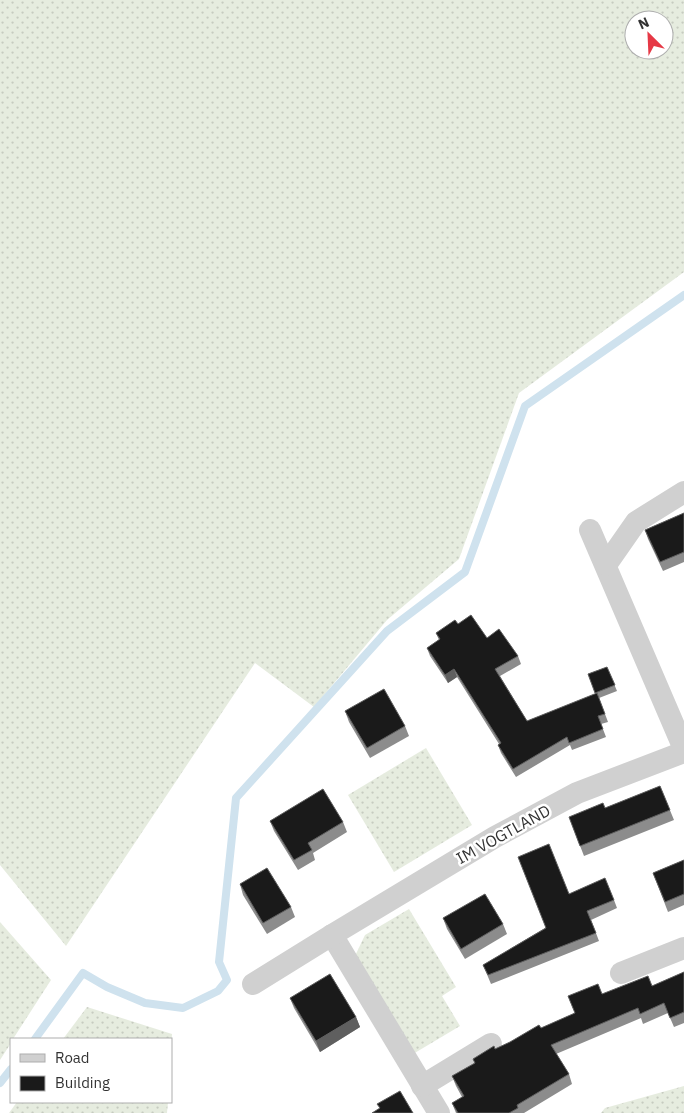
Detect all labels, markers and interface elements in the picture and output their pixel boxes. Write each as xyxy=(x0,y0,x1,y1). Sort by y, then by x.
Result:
north arrow xyxy=(624,10,674,60)
text: N xyxy=(635,13,652,33)
street label: IM VOGTLAND xyxy=(453,800,553,868)
legend xyxy=(10,1038,172,1103)
text: Road xyxy=(55,1048,90,1067)
text: Building xyxy=(55,1073,110,1092)

